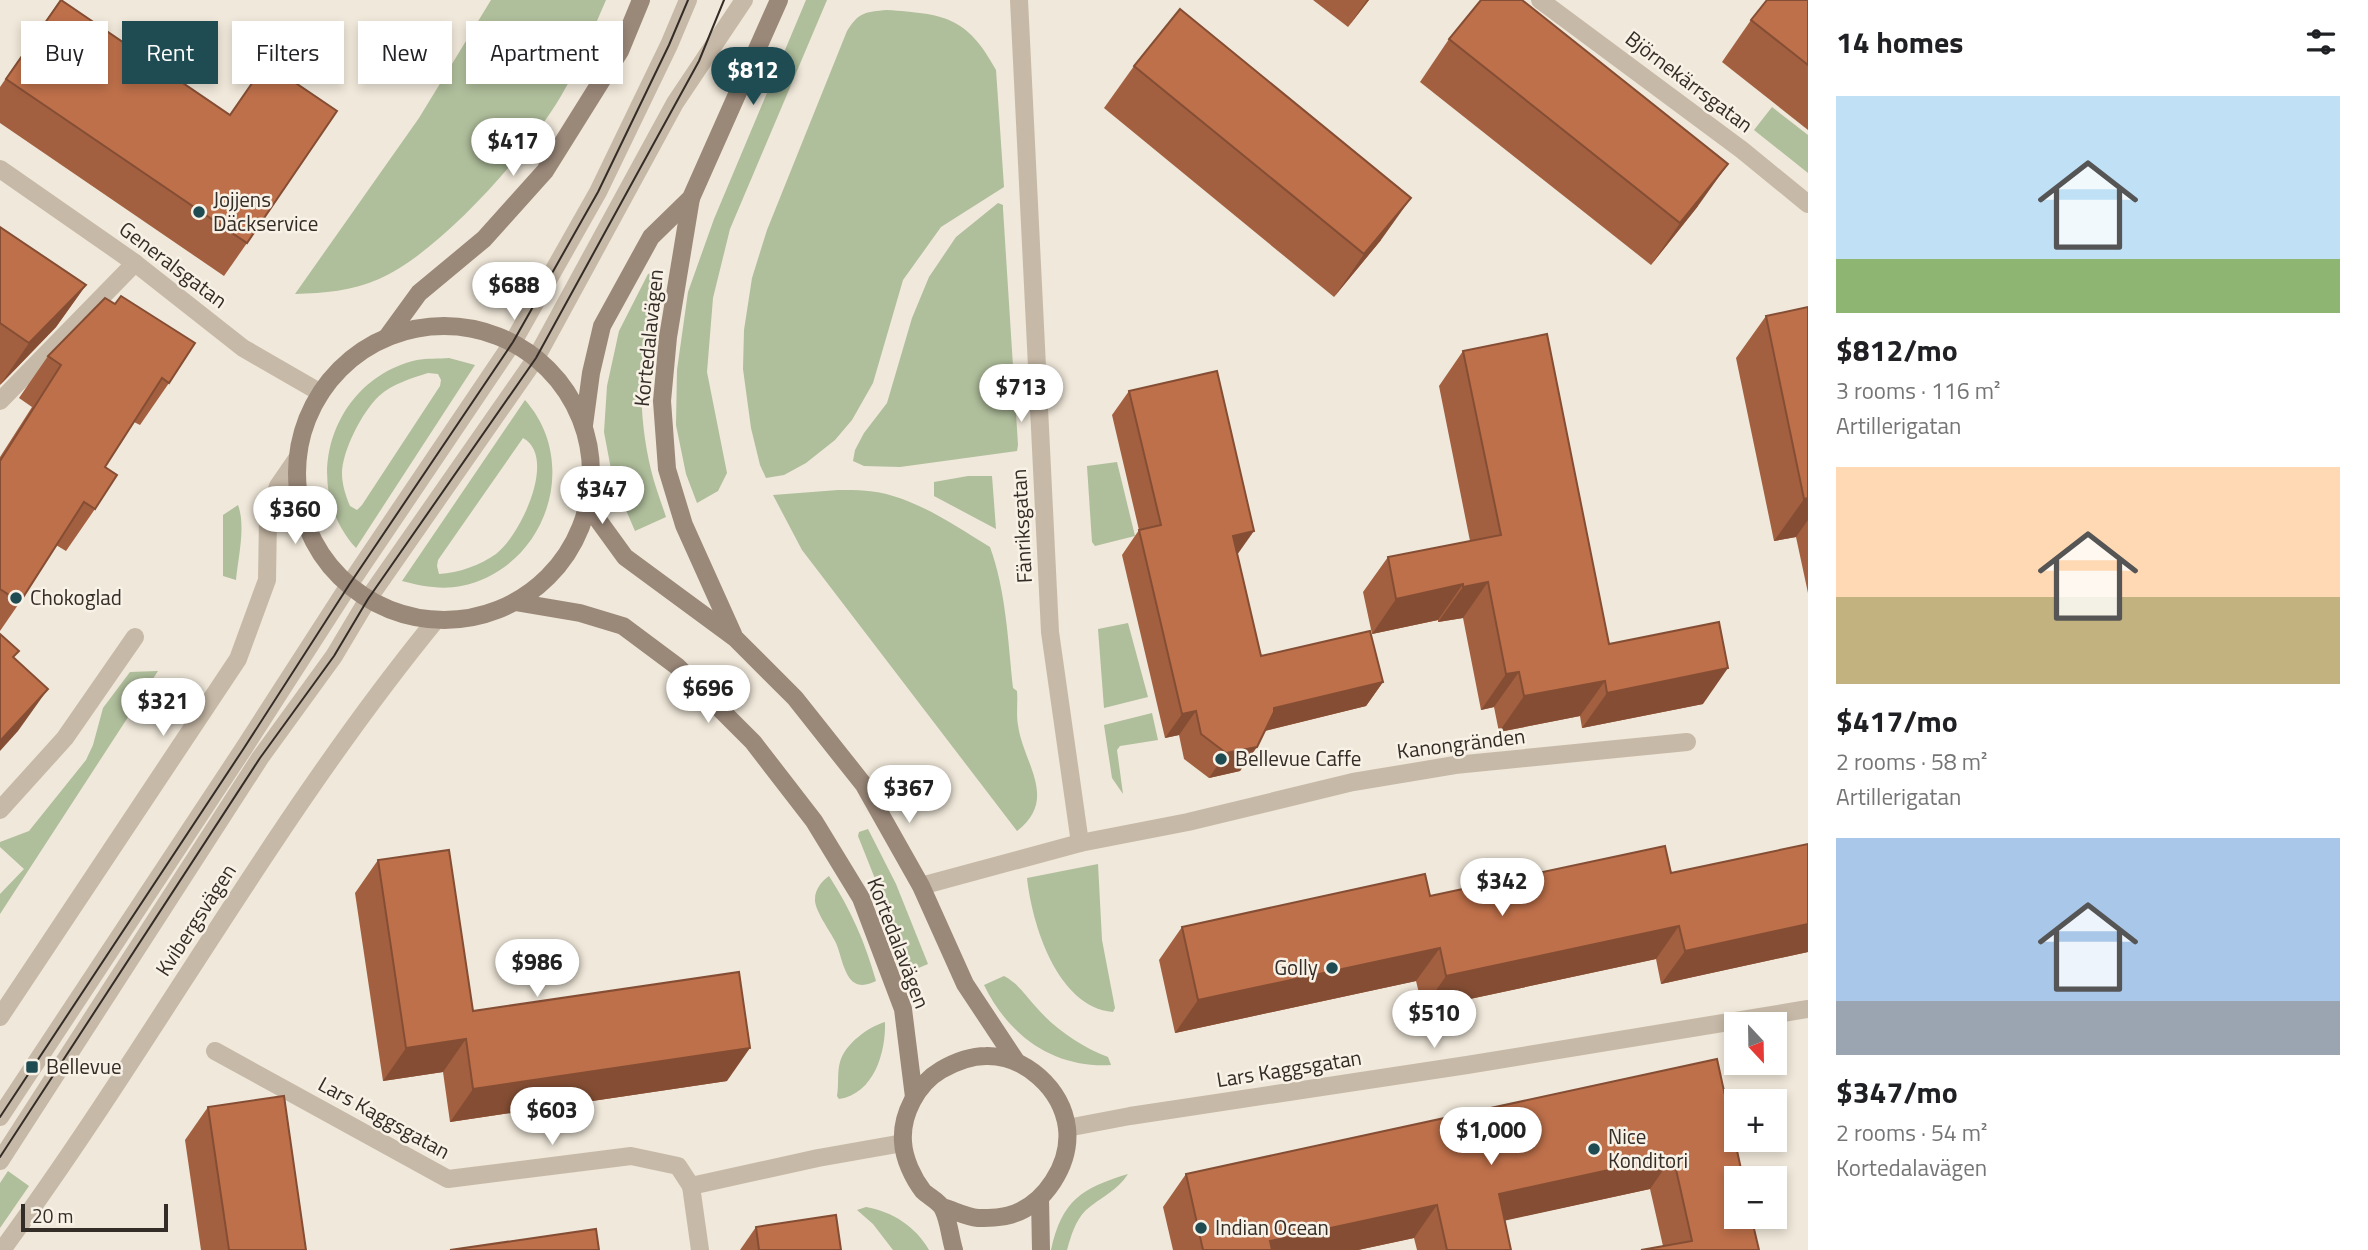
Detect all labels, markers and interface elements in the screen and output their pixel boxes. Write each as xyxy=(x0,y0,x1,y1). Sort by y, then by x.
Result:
text: 14 homes xyxy=(1836,19,1963,65)
chip: Buy xyxy=(21,21,108,84)
chip: Rent xyxy=(122,21,218,84)
chip: Filters xyxy=(232,21,344,84)
chip: New xyxy=(358,21,452,84)
chip: Apartment xyxy=(466,21,623,84)
street label: Björnekärrsgatan xyxy=(1619,22,1760,140)
icon: filters xyxy=(2302,23,2340,61)
pin: $812 xyxy=(712,48,794,107)
text: $812 xyxy=(727,52,779,87)
pin: $417 xyxy=(472,118,554,178)
text: $417 xyxy=(487,123,539,158)
icon: home xyxy=(2025,142,2151,268)
place label: Jojjens Däckservice xyxy=(213,183,318,239)
marker: Jojjens Däckservice xyxy=(191,204,207,220)
street label: Generalsgatan xyxy=(113,213,234,316)
pin: $688 xyxy=(473,262,555,322)
text: $688 xyxy=(488,267,540,302)
street label: Kortedalavägen xyxy=(625,268,671,408)
text: $812/mo xyxy=(1836,327,1958,373)
pin: $713 xyxy=(980,364,1062,424)
text: $713 xyxy=(995,369,1047,404)
text: 3 rooms · 116 m² xyxy=(1836,373,2000,408)
text: Artillerigatan xyxy=(1836,408,1961,443)
pin: $347 xyxy=(561,466,643,526)
street label: Fänriksgatan xyxy=(1002,468,1040,584)
text: $347 xyxy=(576,471,628,506)
pin: $360 xyxy=(254,486,336,546)
text: $360 xyxy=(269,491,321,526)
icon: home xyxy=(2025,513,2151,639)
place label: Chokoglad xyxy=(30,581,122,613)
marker: Chokoglad xyxy=(8,590,24,606)
pin: $696 xyxy=(667,666,749,725)
text: $696 xyxy=(682,670,734,705)
pin: $321 xyxy=(122,678,204,738)
text: $321 xyxy=(137,683,189,718)
text: $417/mo xyxy=(1836,698,1958,744)
street label: Kanongränden xyxy=(1395,719,1527,767)
place label: Bellevue Caffe xyxy=(1235,742,1361,774)
text: 2 rooms · 58 m² xyxy=(1836,744,1987,779)
marker: Bellevue Caffe xyxy=(1213,751,1229,767)
pin: $367 xyxy=(868,766,950,825)
text: $367 xyxy=(883,770,935,805)
text: Artillerigatan xyxy=(1836,779,1961,814)
street label: Kvibergsvägen xyxy=(147,857,244,982)
pin: $342 xyxy=(1461,858,1543,918)
text: $342 xyxy=(1476,863,1528,898)
street label: Kortedalavägen xyxy=(859,872,939,1013)
icon: home xyxy=(2025,884,2151,1010)
pin: $986 xyxy=(496,940,578,999)
text: $986 xyxy=(511,944,563,979)
place label: Golly xyxy=(1274,951,1318,983)
marker: Golly xyxy=(1324,960,1340,976)
pin: $510 xyxy=(1393,990,1475,1050)
text: $510 xyxy=(1408,995,1460,1030)
north arrow xyxy=(1724,1012,1787,1074)
map controls xyxy=(1724,1012,1787,1229)
street label: Lars Kaggsgatan xyxy=(1214,1041,1364,1095)
place label: Bellevue xyxy=(46,1050,122,1082)
marker: Bellevue xyxy=(24,1059,40,1075)
street label: Lars Kaggsgatan xyxy=(313,1068,456,1167)
text: $347/mo xyxy=(1836,1069,1958,1115)
pin: $603 xyxy=(511,1088,593,1147)
button: + xyxy=(1724,1089,1787,1152)
text: $603 xyxy=(526,1092,578,1127)
pin: $1,000 xyxy=(1434,1108,1548,1167)
text: $1,000 xyxy=(1456,1112,1526,1147)
text: 2 rooms · 54 m² xyxy=(1836,1115,1987,1150)
place label: Nice Konditori xyxy=(1608,1120,1688,1176)
marker: Nice Konditori xyxy=(1586,1141,1602,1157)
text: Kortedalavägen xyxy=(1836,1150,1987,1185)
button: − xyxy=(1724,1166,1787,1229)
scale bar xyxy=(21,1201,168,1233)
text: 20 m xyxy=(32,1201,73,1230)
place label: Indian Ocean xyxy=(1215,1211,1329,1243)
marker: Indian Ocean xyxy=(1193,1220,1209,1236)

